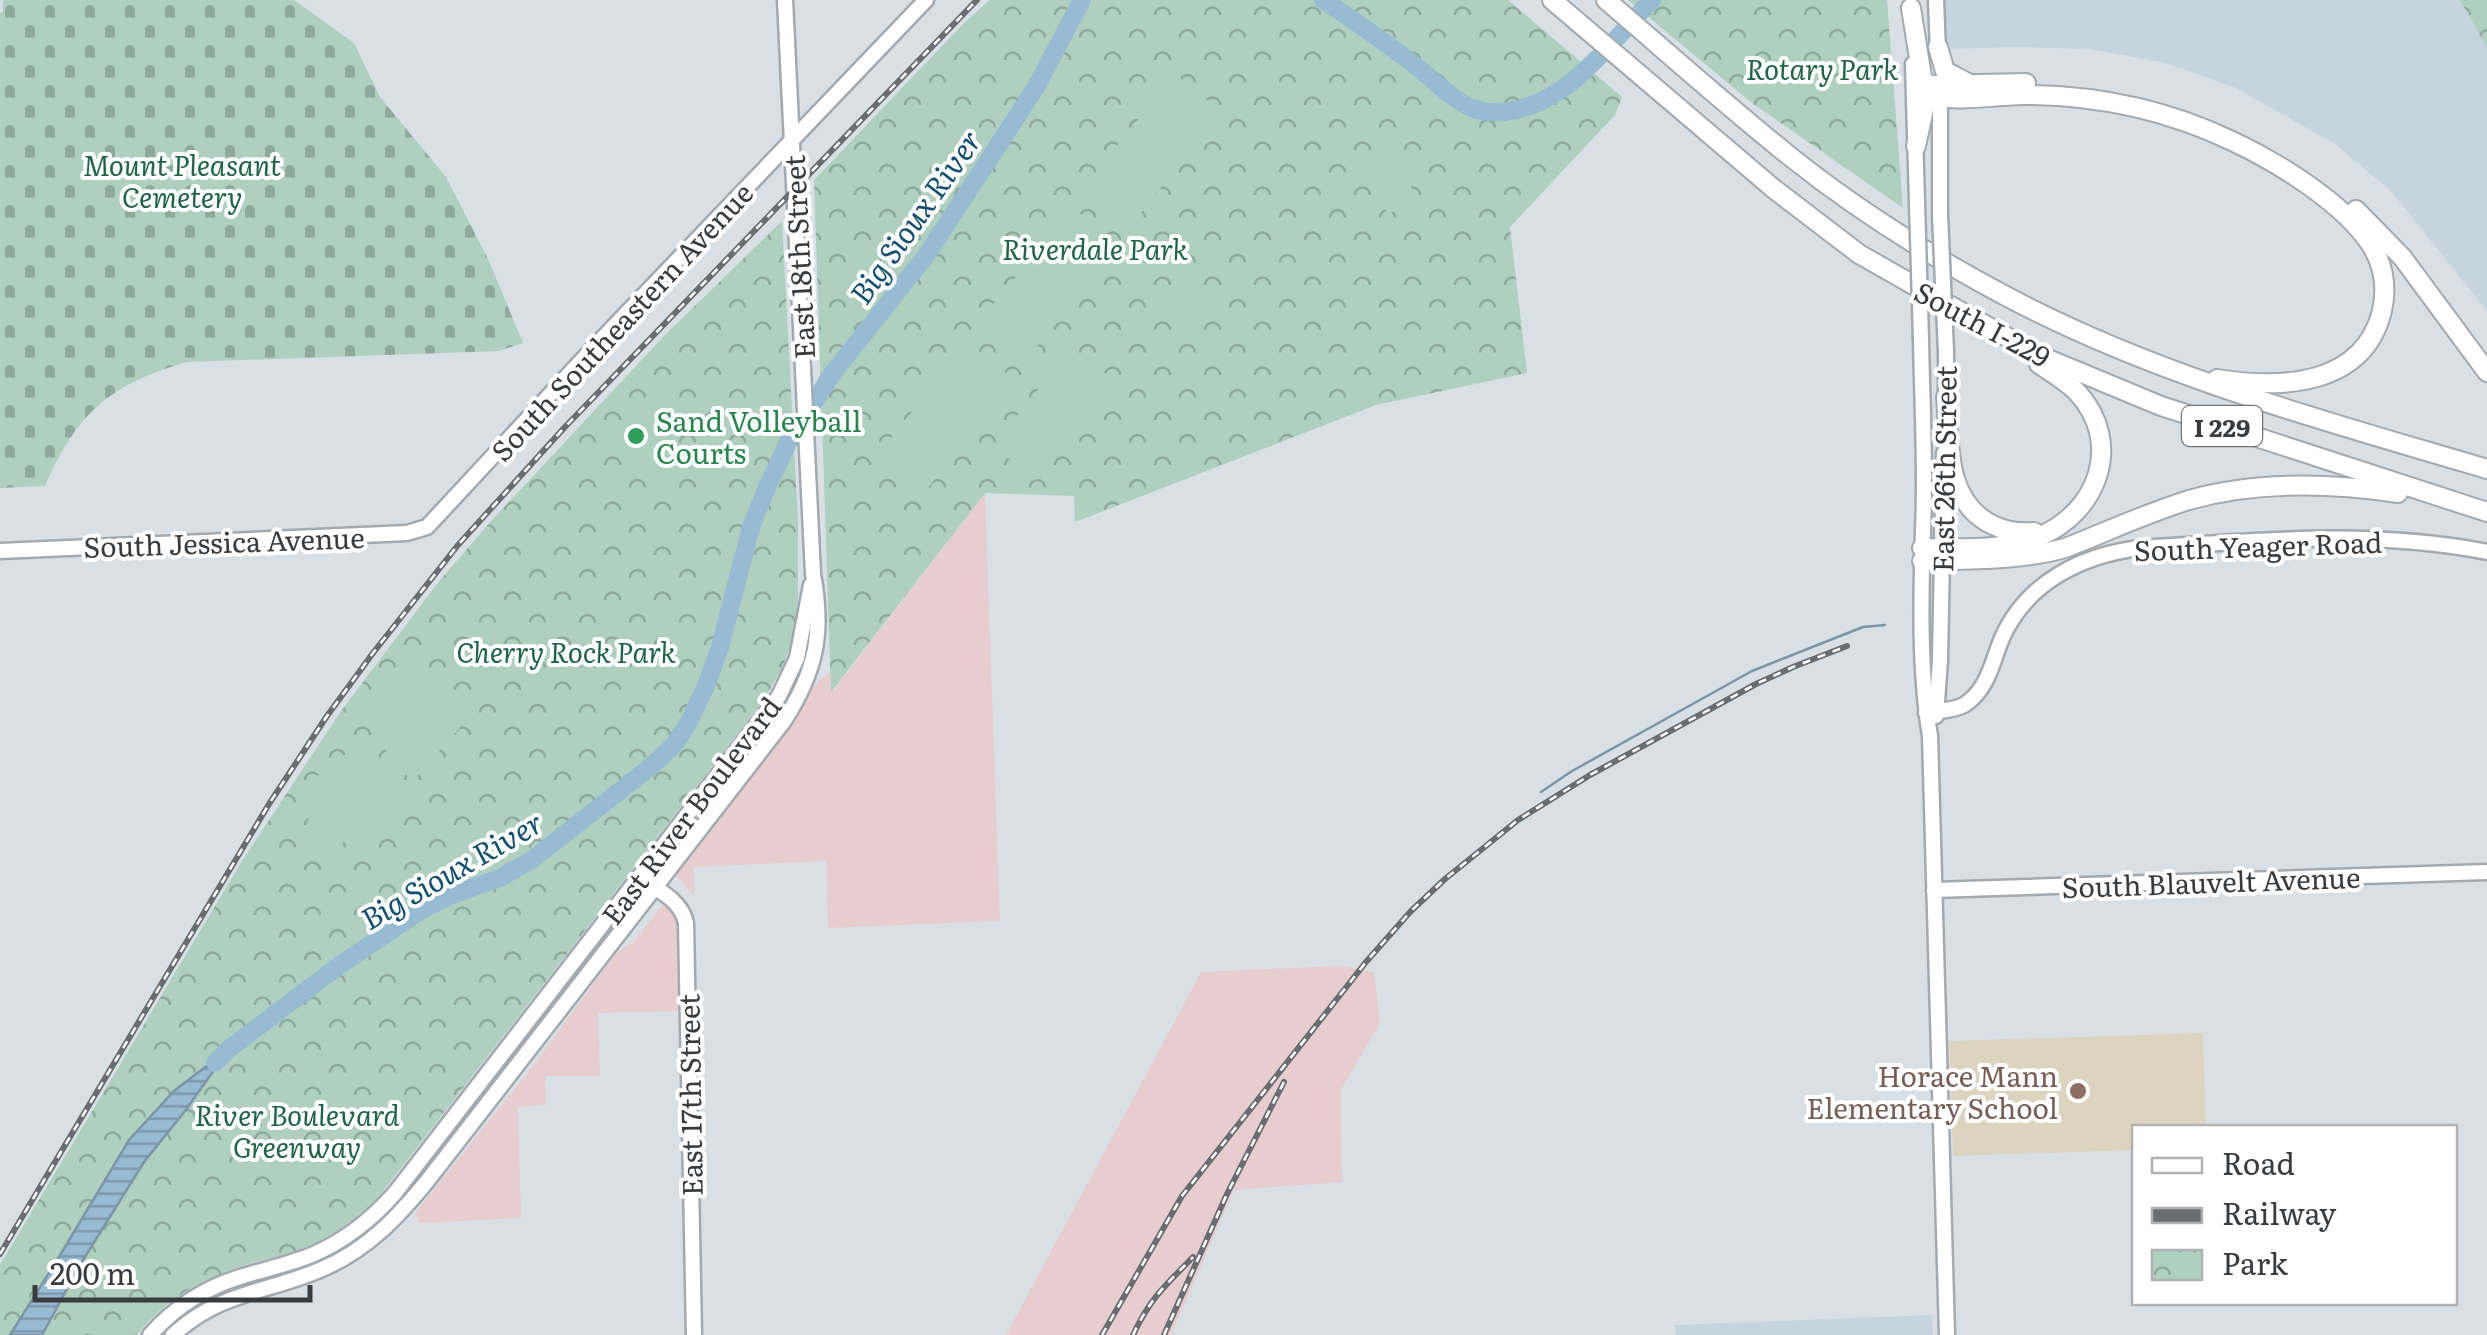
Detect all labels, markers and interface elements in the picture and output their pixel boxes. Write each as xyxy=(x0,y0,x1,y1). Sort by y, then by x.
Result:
park label: Rotary Park xyxy=(1746,47,1899,89)
water label: Big Sioux River xyxy=(838,120,990,312)
park label: Mount Pleasant Cemetery xyxy=(83,143,281,217)
street label: East 18th Street xyxy=(772,153,824,360)
street label: South Southeastern Avenue xyxy=(480,172,762,470)
park label: Riverdale Park xyxy=(1002,227,1188,269)
street label: South I-229 xyxy=(1907,270,2059,376)
street label: East 26th Street xyxy=(1920,365,1966,573)
place label: Sand Volleyball Courts xyxy=(656,399,861,473)
road number: I 229 xyxy=(2182,406,2262,446)
marker: Sand Volleyball Courts xyxy=(625,425,647,447)
street label: South Jessica Avenue xyxy=(83,515,365,567)
street label: South Yeager Road xyxy=(2133,520,2383,570)
park label: Cherry Rock Park xyxy=(456,630,676,672)
street label: East River Boulevard xyxy=(590,687,790,933)
water label: Big Sioux River xyxy=(352,799,550,939)
street label: South Blauvelt Avenue xyxy=(2061,855,2361,907)
street label: East 17th Street xyxy=(666,993,712,1196)
place label: Horace Mann Elementary School xyxy=(1807,1054,2058,1128)
marker: Horace Mann Elementary School xyxy=(2067,1080,2089,1102)
park label: River Boulevard Greenway xyxy=(194,1093,400,1167)
legend xyxy=(2132,1125,2457,1305)
text: Road xyxy=(2222,1140,2295,1184)
text: Railway xyxy=(2222,1190,2337,1234)
scale bar xyxy=(35,1240,310,1302)
text: Park xyxy=(2222,1240,2289,1284)
text: 200 m xyxy=(50,1250,135,1294)

